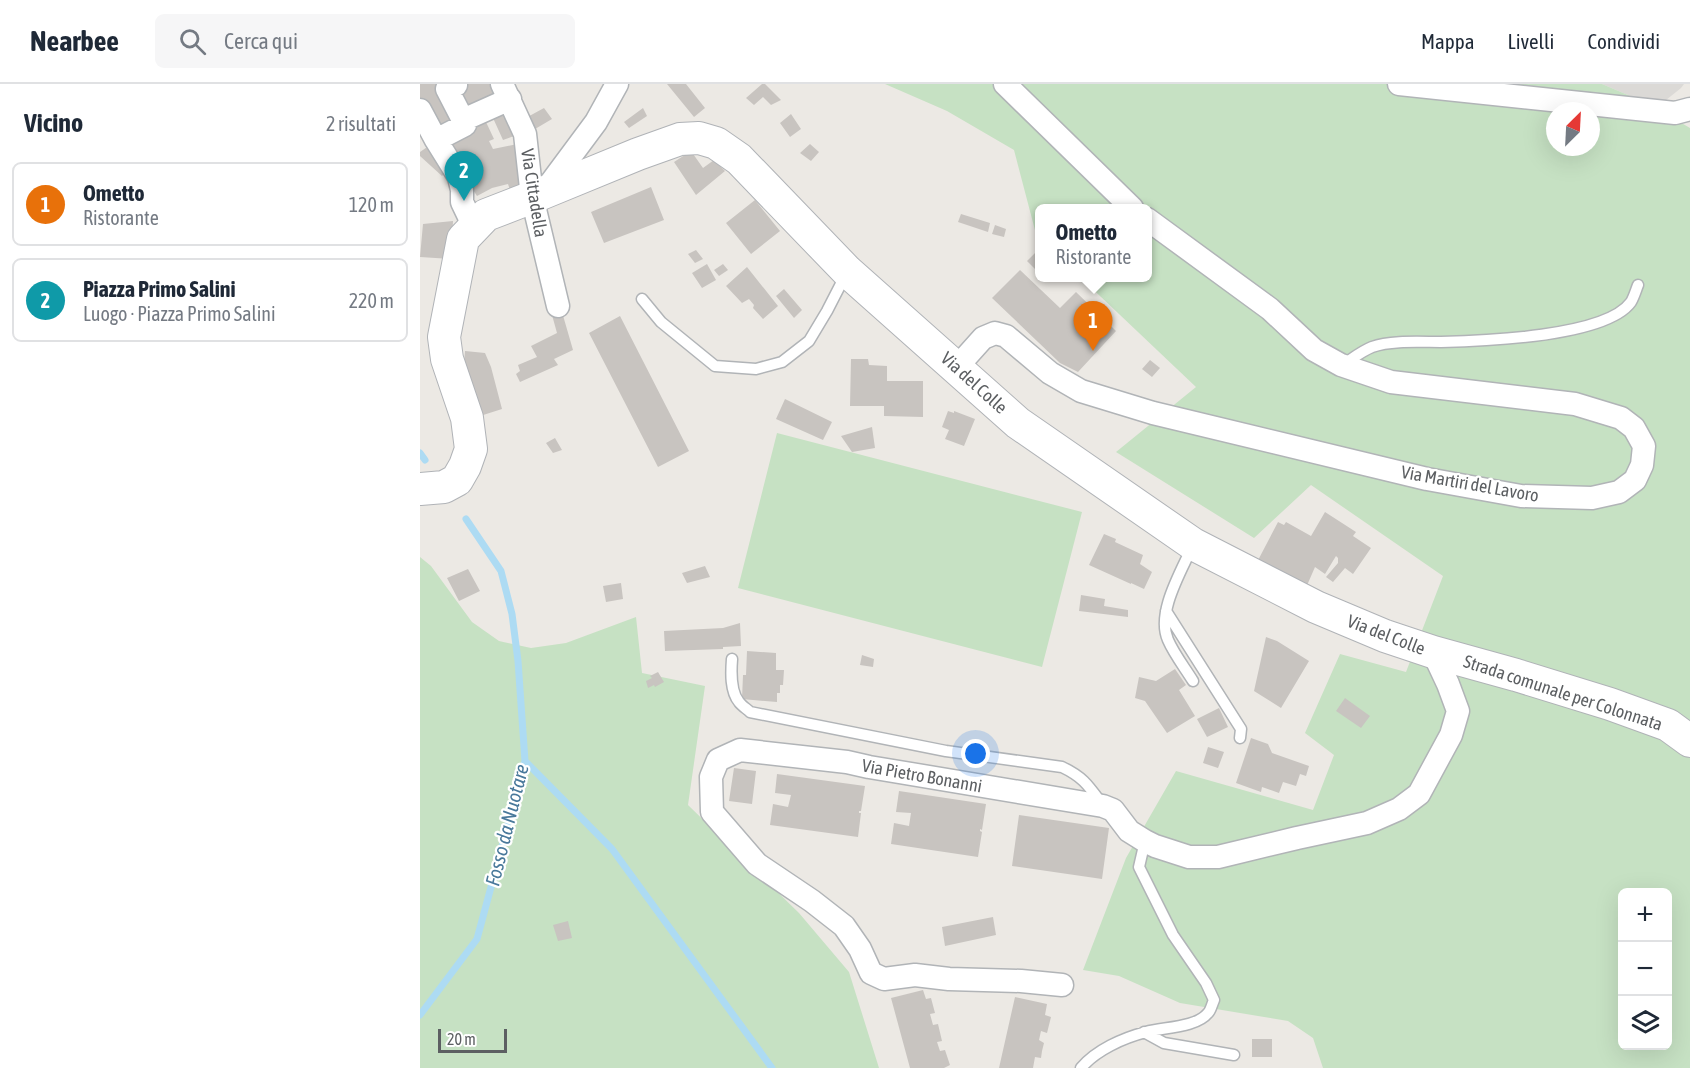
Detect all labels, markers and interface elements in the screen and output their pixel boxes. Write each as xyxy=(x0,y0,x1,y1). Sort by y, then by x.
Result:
search box xyxy=(155,14,575,68)
text: Nearbee xyxy=(30,25,119,57)
icon: search xyxy=(176,25,209,58)
text: Cerca qui xyxy=(224,28,298,54)
text: Mappa xyxy=(1421,29,1475,53)
text: Livelli xyxy=(1508,29,1554,53)
text: Condividi xyxy=(1587,29,1660,53)
north arrow xyxy=(1546,102,1600,156)
text: Vicino xyxy=(24,108,83,138)
text: 2 risultati xyxy=(326,112,396,135)
street label: Via Cittadella xyxy=(517,147,552,239)
pin: 2 xyxy=(444,152,483,201)
text: Ometto xyxy=(83,180,144,206)
text: 1 xyxy=(41,193,50,216)
text: 120 m xyxy=(349,193,394,216)
popup xyxy=(1035,204,1152,282)
text: Ristorante xyxy=(83,206,159,229)
text: Ometto xyxy=(1056,219,1117,245)
text: Ristorante xyxy=(1056,245,1131,268)
text: Piazza Primo Salini xyxy=(83,276,236,302)
text: 2 xyxy=(41,289,50,312)
text: 220 m xyxy=(349,289,394,312)
text: Luogo · Piazza Primo Salini xyxy=(83,302,276,325)
pin: 1 xyxy=(1074,302,1112,351)
street label: Via del Colle xyxy=(937,347,1012,418)
street label: Via Martiri del Lavoro xyxy=(1400,461,1541,506)
street label: Via del Colle xyxy=(1344,610,1428,659)
street label: Strada comunale per Colonnata xyxy=(1461,650,1665,735)
your location xyxy=(961,739,990,768)
street label: Via Pietro Bonanni xyxy=(860,755,984,796)
water label: Fosso da Nuotare xyxy=(480,761,533,888)
map controls xyxy=(1618,888,1672,1050)
button: + xyxy=(1618,888,1672,942)
button: − xyxy=(1618,942,1672,996)
button: layers xyxy=(1618,996,1672,1050)
scale bar xyxy=(438,1026,507,1054)
text: 20 m xyxy=(447,1030,476,1048)

